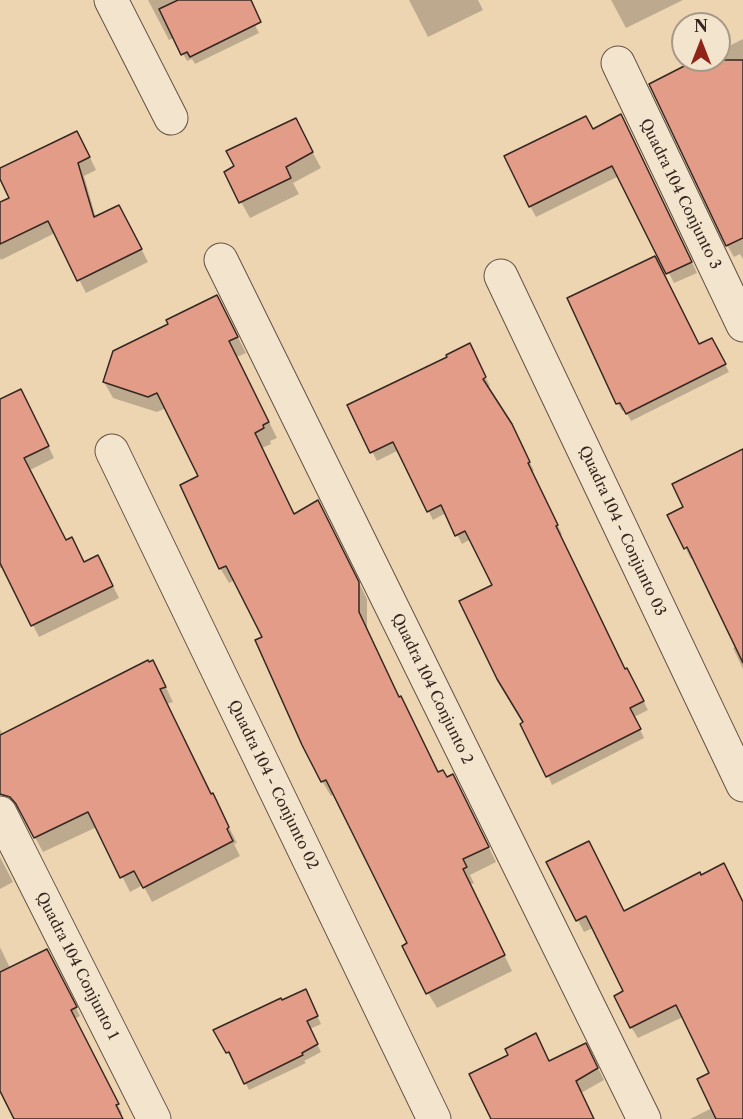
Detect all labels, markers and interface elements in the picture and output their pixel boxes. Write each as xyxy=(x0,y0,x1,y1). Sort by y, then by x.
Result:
north arrow xyxy=(671,12,731,72)
text: N xyxy=(694,16,708,36)
street label: Quadra 104 Conjunto 3 xyxy=(636,116,724,272)
street label: Quadra 104 - Conjunto 03 xyxy=(575,443,669,619)
street label: Quadra 104 Conjunto 2 xyxy=(388,611,476,767)
street label: Quadra 104 - Conjunto 02 xyxy=(224,698,322,872)
street label: Quadra 104 Conjunto 1 xyxy=(32,889,122,1043)

